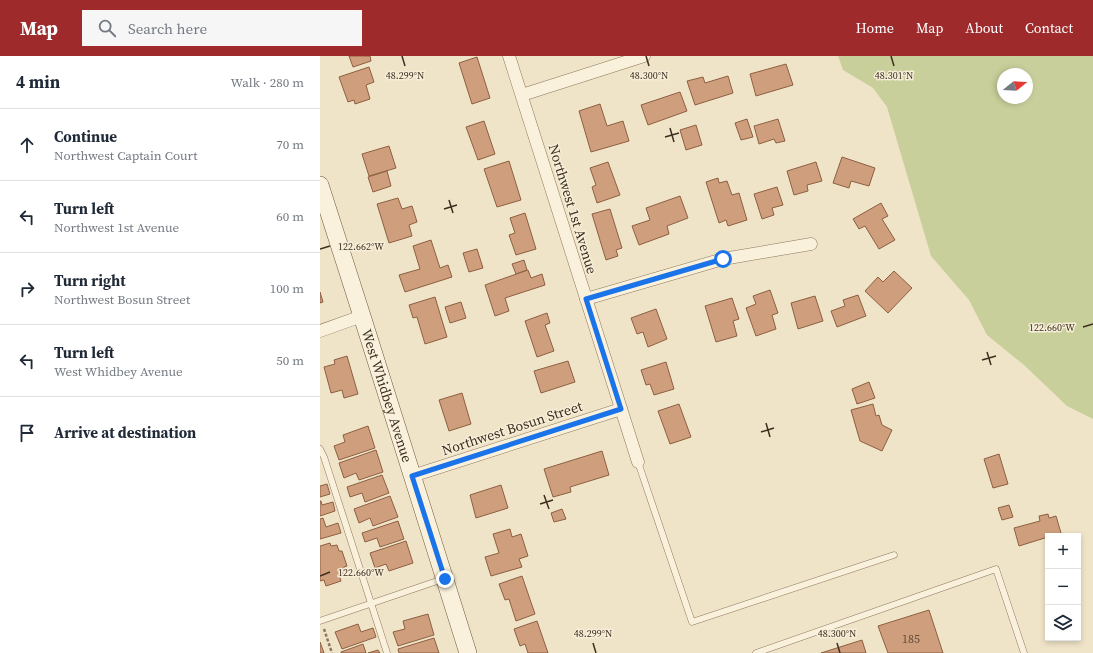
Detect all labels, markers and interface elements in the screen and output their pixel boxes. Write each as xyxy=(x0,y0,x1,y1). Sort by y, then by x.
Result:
search box xyxy=(82,10,362,46)
text: Map xyxy=(20,15,58,41)
icon: search xyxy=(96,17,118,39)
text: Search here xyxy=(128,18,207,39)
text: Home xyxy=(856,18,894,38)
text: Map xyxy=(916,18,943,38)
text: About xyxy=(965,18,1003,38)
text: Contact xyxy=(1025,18,1073,38)
north arrow xyxy=(997,68,1033,104)
text: 48.299°N xyxy=(386,69,424,82)
text: 48.300°N xyxy=(630,69,668,82)
text: 48.301°N xyxy=(875,69,913,82)
text: 4 min xyxy=(16,70,60,94)
text: Walk · 280 m xyxy=(231,74,304,91)
text: Continue xyxy=(54,126,117,147)
icon: ahead xyxy=(16,134,38,156)
text: 70 m xyxy=(276,136,304,153)
street label: Northwest 1st Avenue xyxy=(544,142,602,276)
text: Northwest Captain Court xyxy=(54,147,198,164)
text: Turn left xyxy=(54,198,114,219)
icon: left xyxy=(16,206,38,228)
text: 60 m xyxy=(276,208,304,225)
text: Northwest 1st Avenue xyxy=(54,219,179,236)
text: 122.662°W xyxy=(338,240,384,253)
route start xyxy=(714,250,732,268)
text: Turn right xyxy=(54,270,126,291)
icon: right xyxy=(16,278,38,300)
text: 100 m xyxy=(270,280,304,297)
text: Northwest Bosun Street xyxy=(54,291,190,308)
text: 122.660°W xyxy=(1029,321,1075,334)
street label: West Whidbey Avenue xyxy=(357,326,417,465)
text: Turn left xyxy=(54,342,114,363)
icon: left xyxy=(16,350,38,372)
text: 50 m xyxy=(276,352,304,369)
text: West Whidbey Avenue xyxy=(54,363,183,380)
street label: Northwest Bosun Street xyxy=(439,396,585,460)
icon: arrive xyxy=(16,422,38,444)
text: Arrive at destination xyxy=(54,422,196,443)
map controls xyxy=(1045,533,1081,641)
button: + xyxy=(1045,533,1081,569)
text: 122.660°W xyxy=(338,566,384,579)
button: − xyxy=(1045,569,1081,605)
route end xyxy=(436,570,454,588)
button: layers xyxy=(1045,605,1081,641)
text: 48.299°N xyxy=(574,627,612,640)
text: 48.300°N xyxy=(818,627,856,640)
house number: 185 xyxy=(902,631,920,647)

